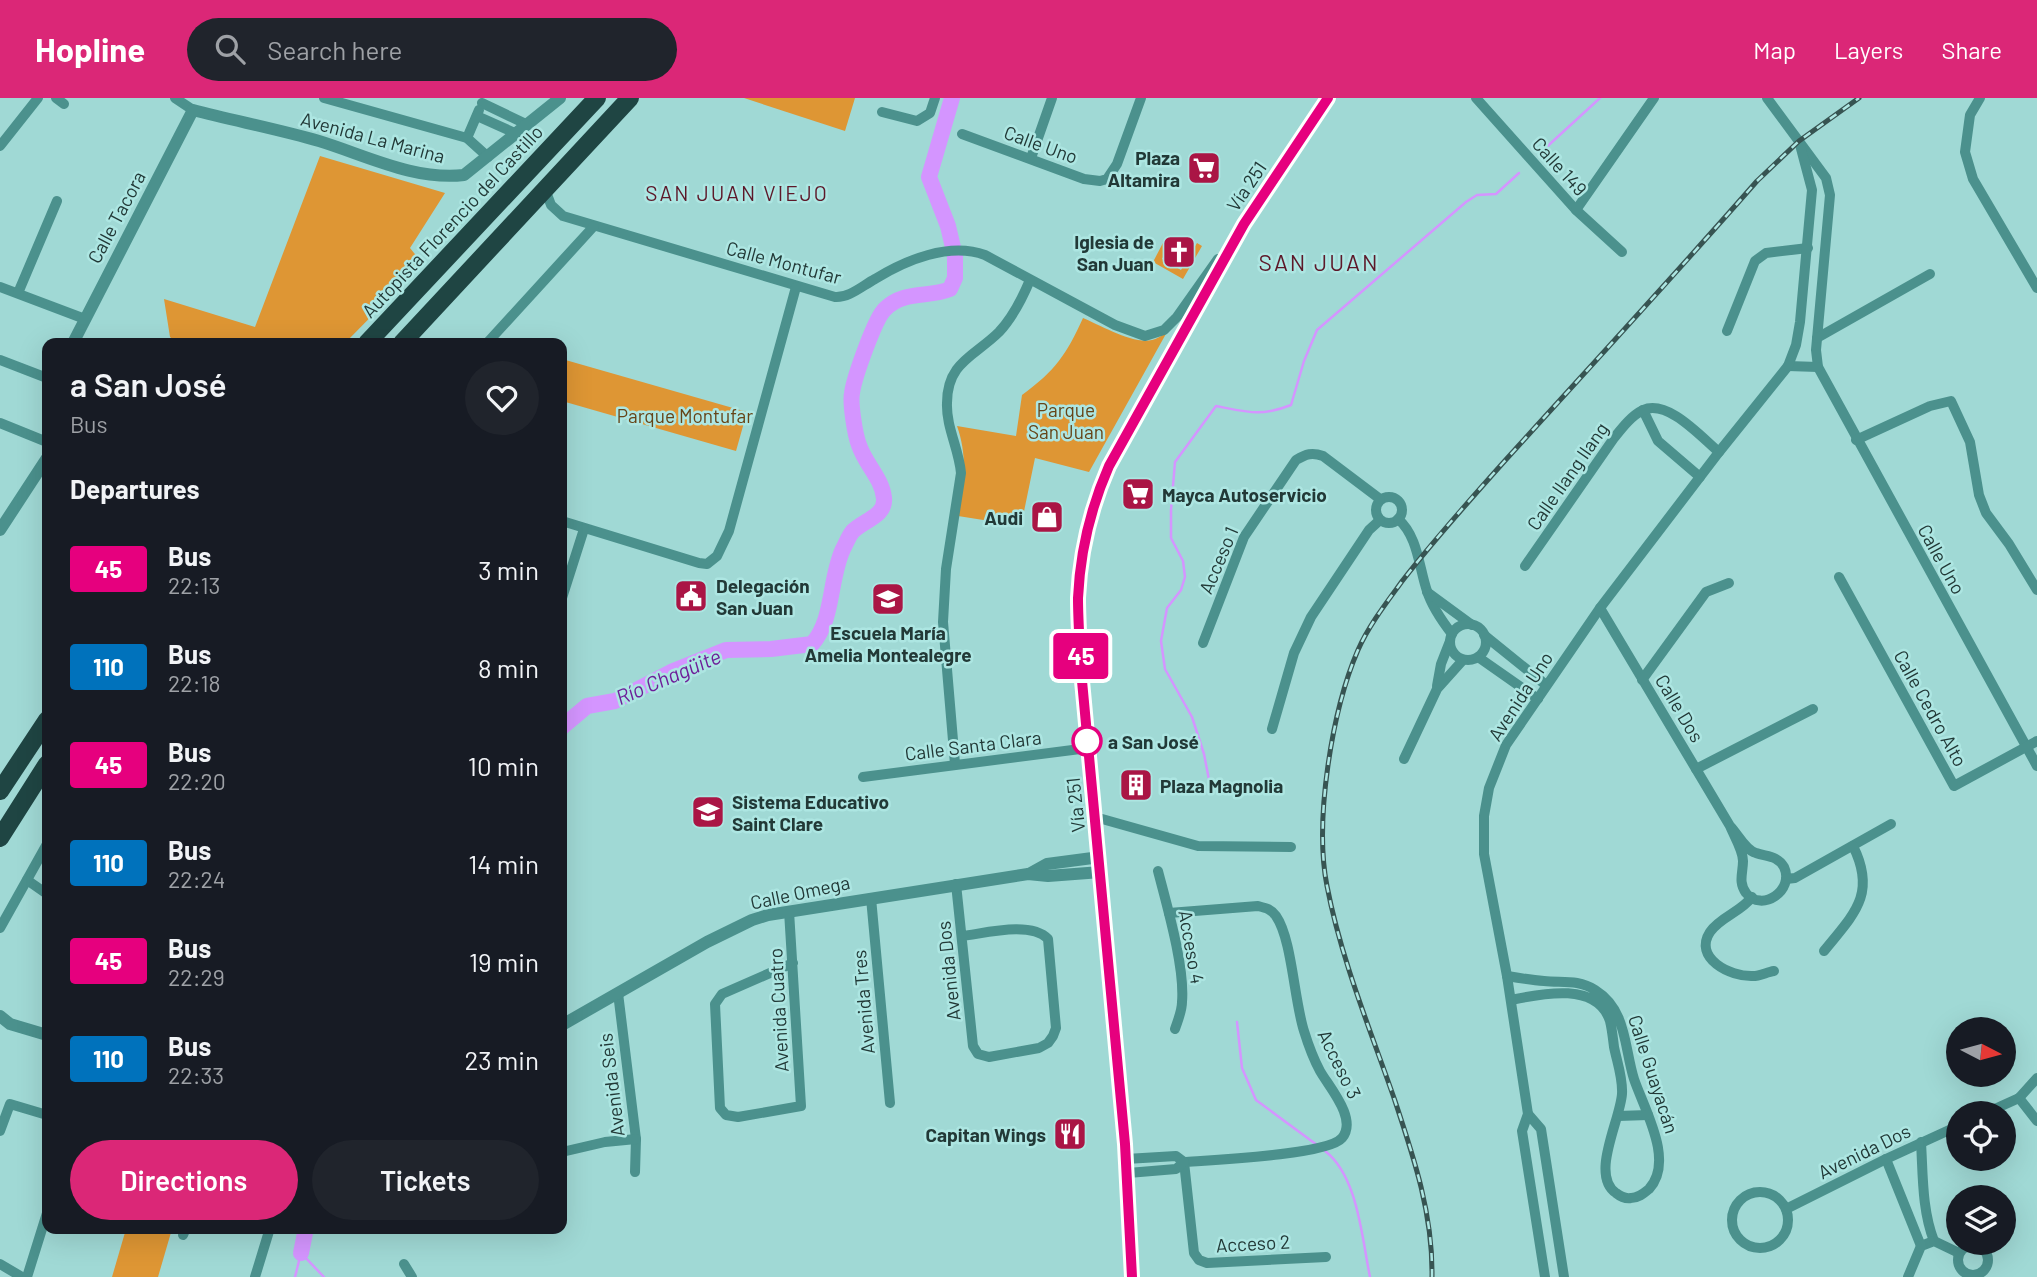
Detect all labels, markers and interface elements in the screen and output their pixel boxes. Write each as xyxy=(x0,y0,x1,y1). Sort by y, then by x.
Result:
search box xyxy=(187,18,677,81)
text: Hopline xyxy=(35,29,145,69)
icon: search xyxy=(211,30,249,68)
text: Search here xyxy=(267,34,402,65)
text: Map xyxy=(1753,35,1796,64)
text: Layers xyxy=(1834,35,1903,64)
text: Share xyxy=(1941,35,2002,64)
street label: Avenida La Marina xyxy=(298,107,448,167)
street label: Autopista Florencio del Castillo xyxy=(357,120,547,322)
street label: Calle Uno xyxy=(1001,120,1081,168)
street label: Calle 149 xyxy=(1528,132,1592,200)
place label: Plaza Altamira xyxy=(1107,146,1180,191)
supermarket icon: Plaza Altamira xyxy=(1185,149,1223,187)
street label: Vía 251 xyxy=(1221,157,1271,215)
street label: Calle Tacora xyxy=(82,167,150,267)
district label: SAN JUAN VIEJO xyxy=(645,180,829,205)
place label: Iglesia de San Juan xyxy=(1074,230,1154,275)
church icon: Iglesia de San Juan xyxy=(1160,233,1198,271)
street label: Calle Montufar xyxy=(724,236,844,288)
district label: SAN JUAN xyxy=(1258,248,1380,276)
button: heart xyxy=(465,361,539,435)
text: a San José xyxy=(70,364,227,404)
park label: Parque San Juan xyxy=(1028,398,1104,443)
park label: Parque Montufar xyxy=(617,404,753,427)
text: Bus xyxy=(70,410,108,438)
street label: Calle Ilang Ilang xyxy=(1521,418,1613,534)
text: Departures xyxy=(70,473,200,504)
supermarket icon: Mayca Autoservicio xyxy=(1119,475,1157,513)
place label: Mayca Autoservicio xyxy=(1162,483,1327,506)
shop icon: Audi xyxy=(1028,498,1066,536)
place label: Audi xyxy=(984,506,1023,529)
street label: Calle Uno xyxy=(1913,520,1971,598)
street label: Acceso 1 xyxy=(1194,523,1242,597)
text: Bus xyxy=(168,540,211,571)
text: 45 xyxy=(95,554,122,583)
text: 3 min xyxy=(478,554,539,585)
text: 22:13 xyxy=(168,571,220,599)
place label: Delegación San Juan xyxy=(716,574,810,619)
public building icon: Delegación San Juan xyxy=(672,577,710,615)
school or university icon: Escuela María Amelia Montealegre xyxy=(869,580,907,618)
place label: Escuela María Amelia Montealegre xyxy=(804,621,972,666)
line badge: 45 xyxy=(1050,633,1112,679)
text: Bus xyxy=(168,638,211,669)
text: 45 xyxy=(1067,641,1095,670)
water label: Río Chagüite xyxy=(612,643,724,709)
street label: Calle Cedro Alto xyxy=(1890,646,1972,770)
street label: Avenida Uno xyxy=(1483,647,1557,745)
text: 110 xyxy=(93,652,124,681)
text: 8 min xyxy=(478,652,539,683)
text: 22:18 xyxy=(168,669,221,697)
street label: Calle Dos xyxy=(1651,670,1709,746)
street label: Calle Santa Clara xyxy=(903,725,1043,765)
marker: a San José xyxy=(1072,726,1102,756)
place label: a San José xyxy=(1108,730,1199,753)
text: Bus xyxy=(168,736,211,767)
text: 45 xyxy=(95,750,122,779)
text: 10 min xyxy=(468,750,539,781)
building icon: Plaza Magnolia xyxy=(1117,766,1155,804)
text: 22:20 xyxy=(168,767,226,795)
place label: Plaza Magnolia xyxy=(1160,774,1283,797)
street label: Vía 251 xyxy=(1061,777,1089,833)
place label: Sistema Educativo Saint Clare xyxy=(732,790,889,835)
school or university icon: Sistema Educativo Saint Clare xyxy=(689,793,727,831)
text: Bus xyxy=(168,834,211,865)
text: 110 xyxy=(93,848,124,877)
text: 14 min xyxy=(468,848,539,879)
text: 22:24 xyxy=(168,865,225,893)
street label: Calle Omega xyxy=(748,870,852,914)
street label: Acceso 4 xyxy=(1174,908,1210,986)
street label: Avenida Dos xyxy=(931,920,965,1022)
text: Bus xyxy=(168,932,211,963)
text: 45 xyxy=(95,946,122,975)
text: 19 min xyxy=(469,946,539,977)
street label: Avenida Cuatro xyxy=(763,947,793,1073)
street label: Avenida Tres xyxy=(847,949,879,1055)
text: 22:29 xyxy=(168,963,225,991)
street label: Calle Guayacán xyxy=(1624,1012,1684,1136)
north arrow xyxy=(1946,1017,2016,1087)
map controls xyxy=(1946,1017,2016,1255)
street label: Acceso 3 xyxy=(1313,1026,1367,1102)
text: Bus xyxy=(168,1030,211,1061)
street label: Avenida Seis xyxy=(593,1032,629,1138)
text: 110 xyxy=(93,1044,124,1073)
text: 23 min xyxy=(464,1044,539,1075)
text: 22:33 xyxy=(168,1061,224,1089)
button: locate xyxy=(1946,1101,2016,1171)
restaurant icon: Capitan Wings xyxy=(1051,1115,1089,1153)
street label: Avenida Dos xyxy=(1814,1119,1914,1183)
place label: Capitan Wings xyxy=(925,1123,1046,1146)
button: Directions xyxy=(70,1140,298,1220)
button: Tickets xyxy=(312,1140,539,1220)
button: layers xyxy=(1946,1185,2016,1255)
street label: Acceso 2 xyxy=(1215,1230,1291,1256)

